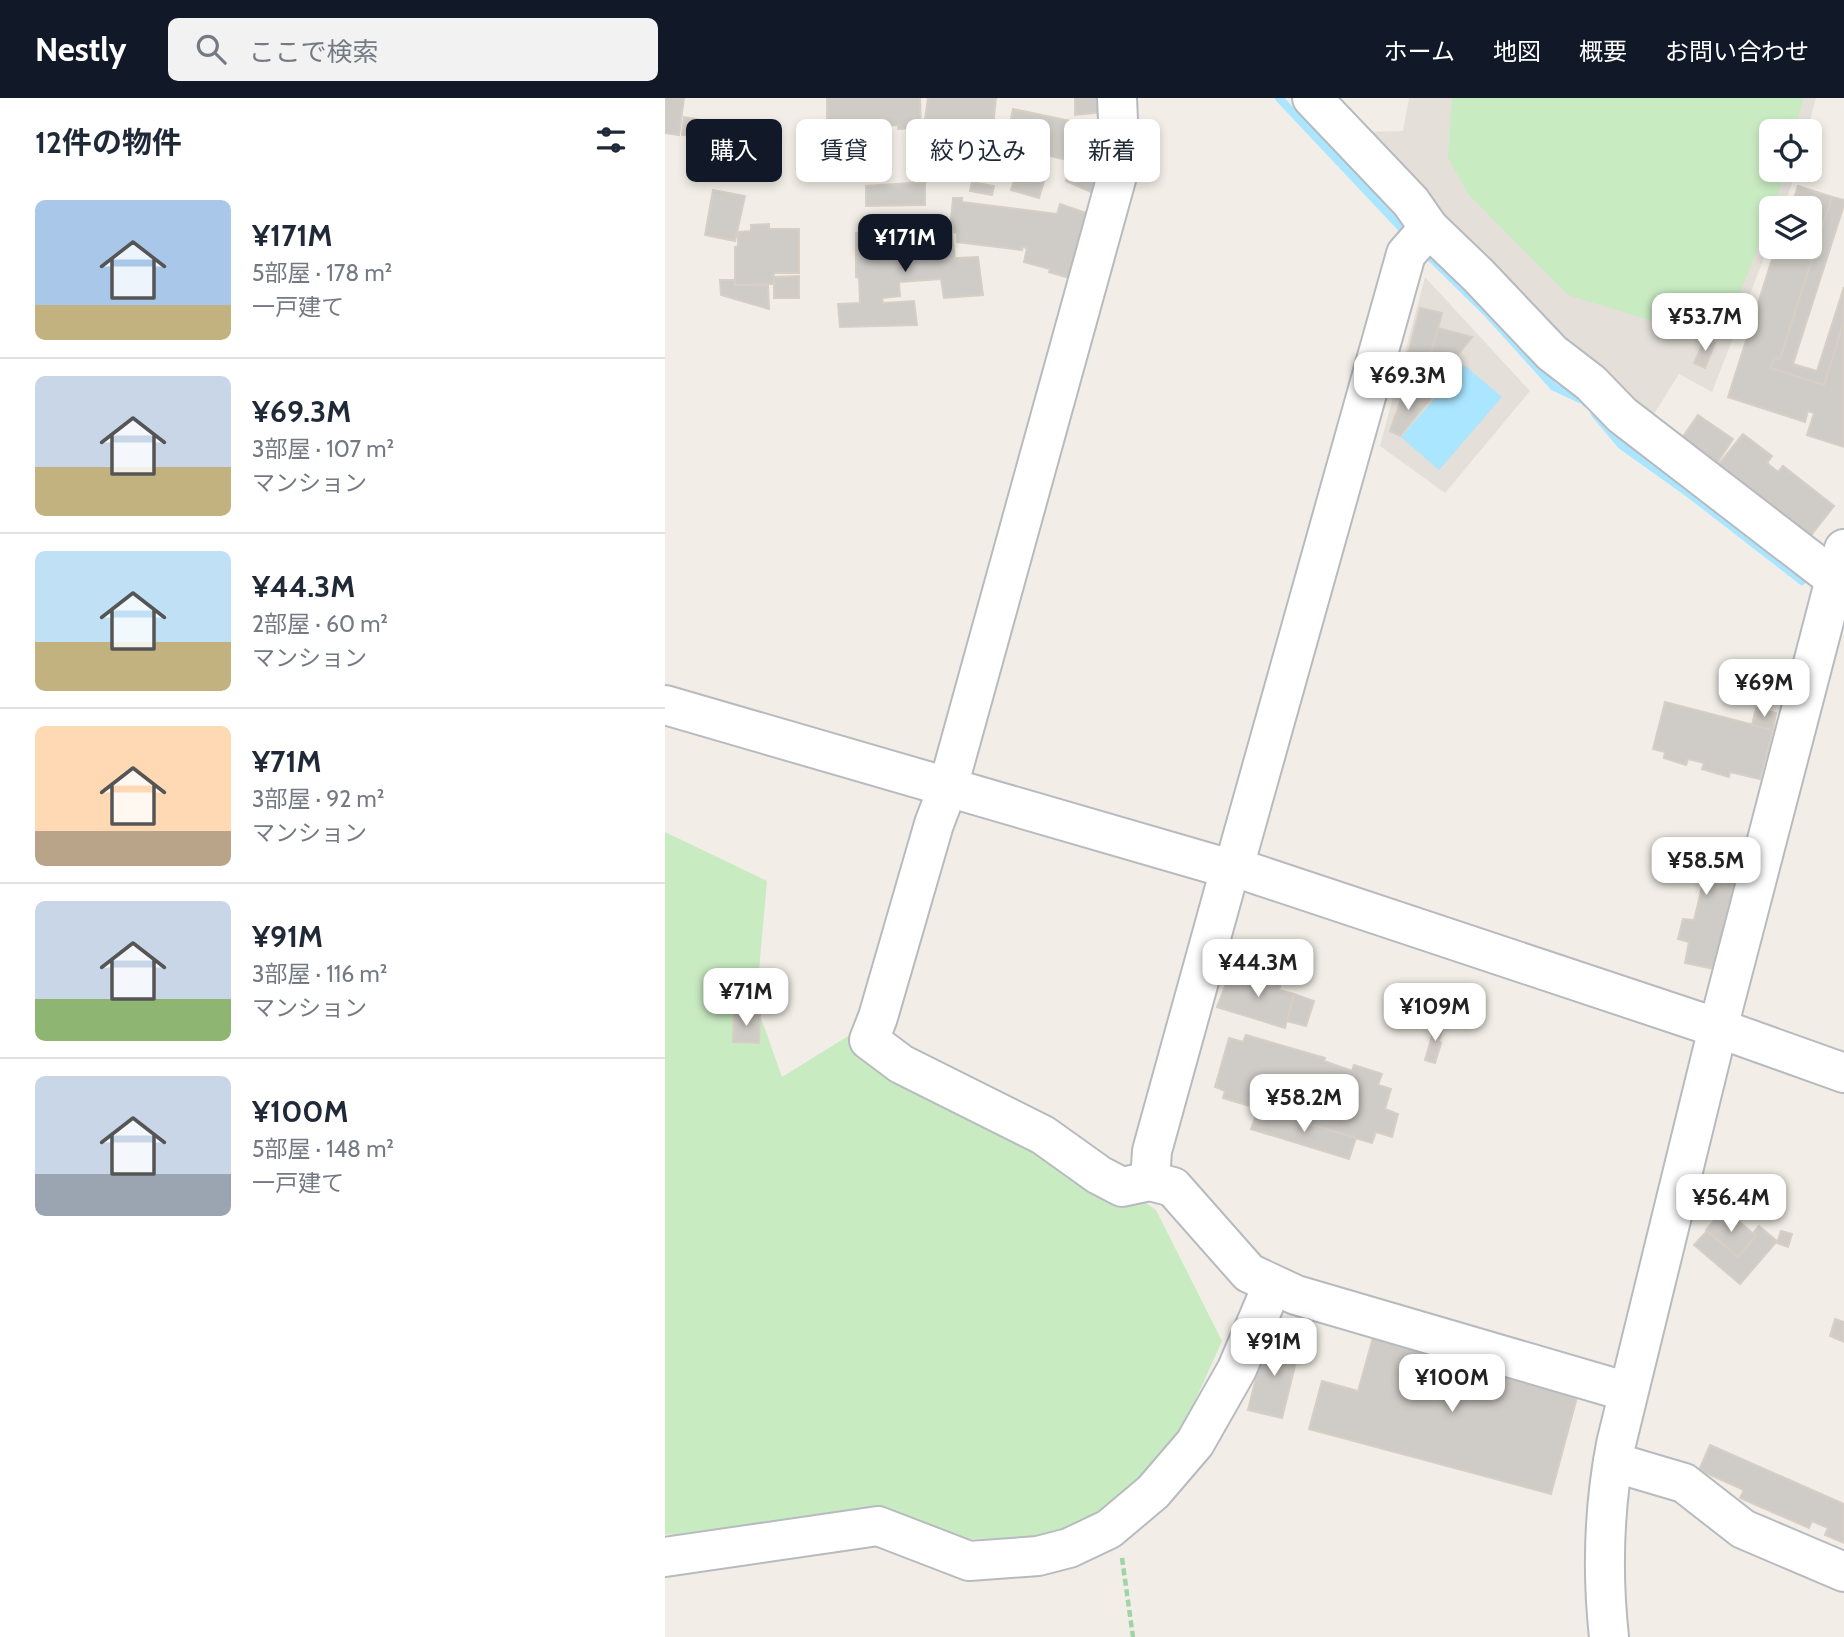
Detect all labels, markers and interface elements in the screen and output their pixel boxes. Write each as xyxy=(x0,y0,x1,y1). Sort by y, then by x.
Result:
search box xyxy=(168,18,658,81)
text: Nestly xyxy=(35,29,126,69)
icon: search xyxy=(192,30,230,68)
text: ここで検索 xyxy=(248,36,378,68)
text: ホーム xyxy=(1384,37,1455,66)
text: 地図 xyxy=(1493,37,1541,66)
text: 概要 xyxy=(1579,37,1627,66)
text: お問い合わせ xyxy=(1665,37,1809,66)
chip: 購入 xyxy=(686,119,782,182)
chip: 賃貸 xyxy=(796,119,892,182)
chip: 絞り込み xyxy=(906,119,1050,182)
chip: 新着 xyxy=(1064,119,1160,182)
map controls xyxy=(1759,119,1822,259)
button: locate xyxy=(1759,119,1822,182)
icon: filters xyxy=(592,121,630,159)
text: 12件の物件 xyxy=(35,124,182,161)
button: layers xyxy=(1759,196,1822,259)
pin: ¥171M xyxy=(856,214,954,274)
text: ¥171M xyxy=(252,217,333,254)
text: ¥171M xyxy=(874,223,936,251)
icon: home xyxy=(91,228,175,312)
text: 5部屋 · 178 m² xyxy=(252,259,392,287)
text: 一戸建て xyxy=(252,293,344,321)
pin: ¥53.7M xyxy=(1648,294,1762,353)
text: ¥53.7M xyxy=(1668,302,1742,330)
pin: ¥69.3M xyxy=(1351,352,1465,412)
text: ¥69.3M xyxy=(1370,361,1446,389)
text: ¥69.3M xyxy=(252,393,351,430)
icon: home xyxy=(91,404,175,488)
text: 3部屋 · 107 m² xyxy=(252,435,394,463)
text: マンション xyxy=(252,469,367,497)
text: ¥44.3M xyxy=(252,568,355,605)
icon: home xyxy=(91,579,175,663)
text: 2部屋 · 60 m² xyxy=(252,610,388,638)
text: マンション xyxy=(252,644,367,672)
pin: ¥69M xyxy=(1723,660,1805,719)
text: ¥69M xyxy=(1735,668,1793,696)
text: ¥71M xyxy=(252,743,321,780)
icon: home xyxy=(91,754,175,838)
text: 3部屋 · 92 m² xyxy=(252,785,384,813)
text: マンション xyxy=(252,819,367,847)
pin: ¥58.5M xyxy=(1649,838,1763,897)
text: ¥58.5M xyxy=(1668,846,1744,874)
text: ¥91M xyxy=(252,918,323,955)
icon: home xyxy=(91,929,175,1013)
pin: ¥44.3M xyxy=(1201,940,1315,999)
text: ¥44.3M xyxy=(1218,948,1298,976)
text: 3部屋 · 116 m² xyxy=(252,960,387,988)
pin: ¥71M xyxy=(705,968,787,1028)
text: ¥71M xyxy=(719,977,773,1005)
pin: ¥109M xyxy=(1386,984,1484,1043)
text: ¥109M xyxy=(1400,992,1470,1020)
text: マンション xyxy=(252,994,367,1022)
pin: ¥58.2M xyxy=(1247,1074,1361,1134)
text: ¥58.2M xyxy=(1266,1083,1342,1111)
text: ¥100M xyxy=(252,1093,349,1130)
icon: home xyxy=(91,1104,175,1188)
text: 5部屋 · 148 m² xyxy=(252,1135,394,1163)
text: 一戸建て xyxy=(252,1169,344,1197)
pin: ¥56.4M xyxy=(1674,1174,1788,1234)
text: ¥56.4M xyxy=(1692,1183,1770,1211)
pin: ¥91M xyxy=(1233,1318,1315,1378)
text: ¥91M xyxy=(1247,1327,1301,1355)
pin: ¥100M xyxy=(1403,1354,1501,1414)
text: ¥100M xyxy=(1415,1363,1489,1391)

